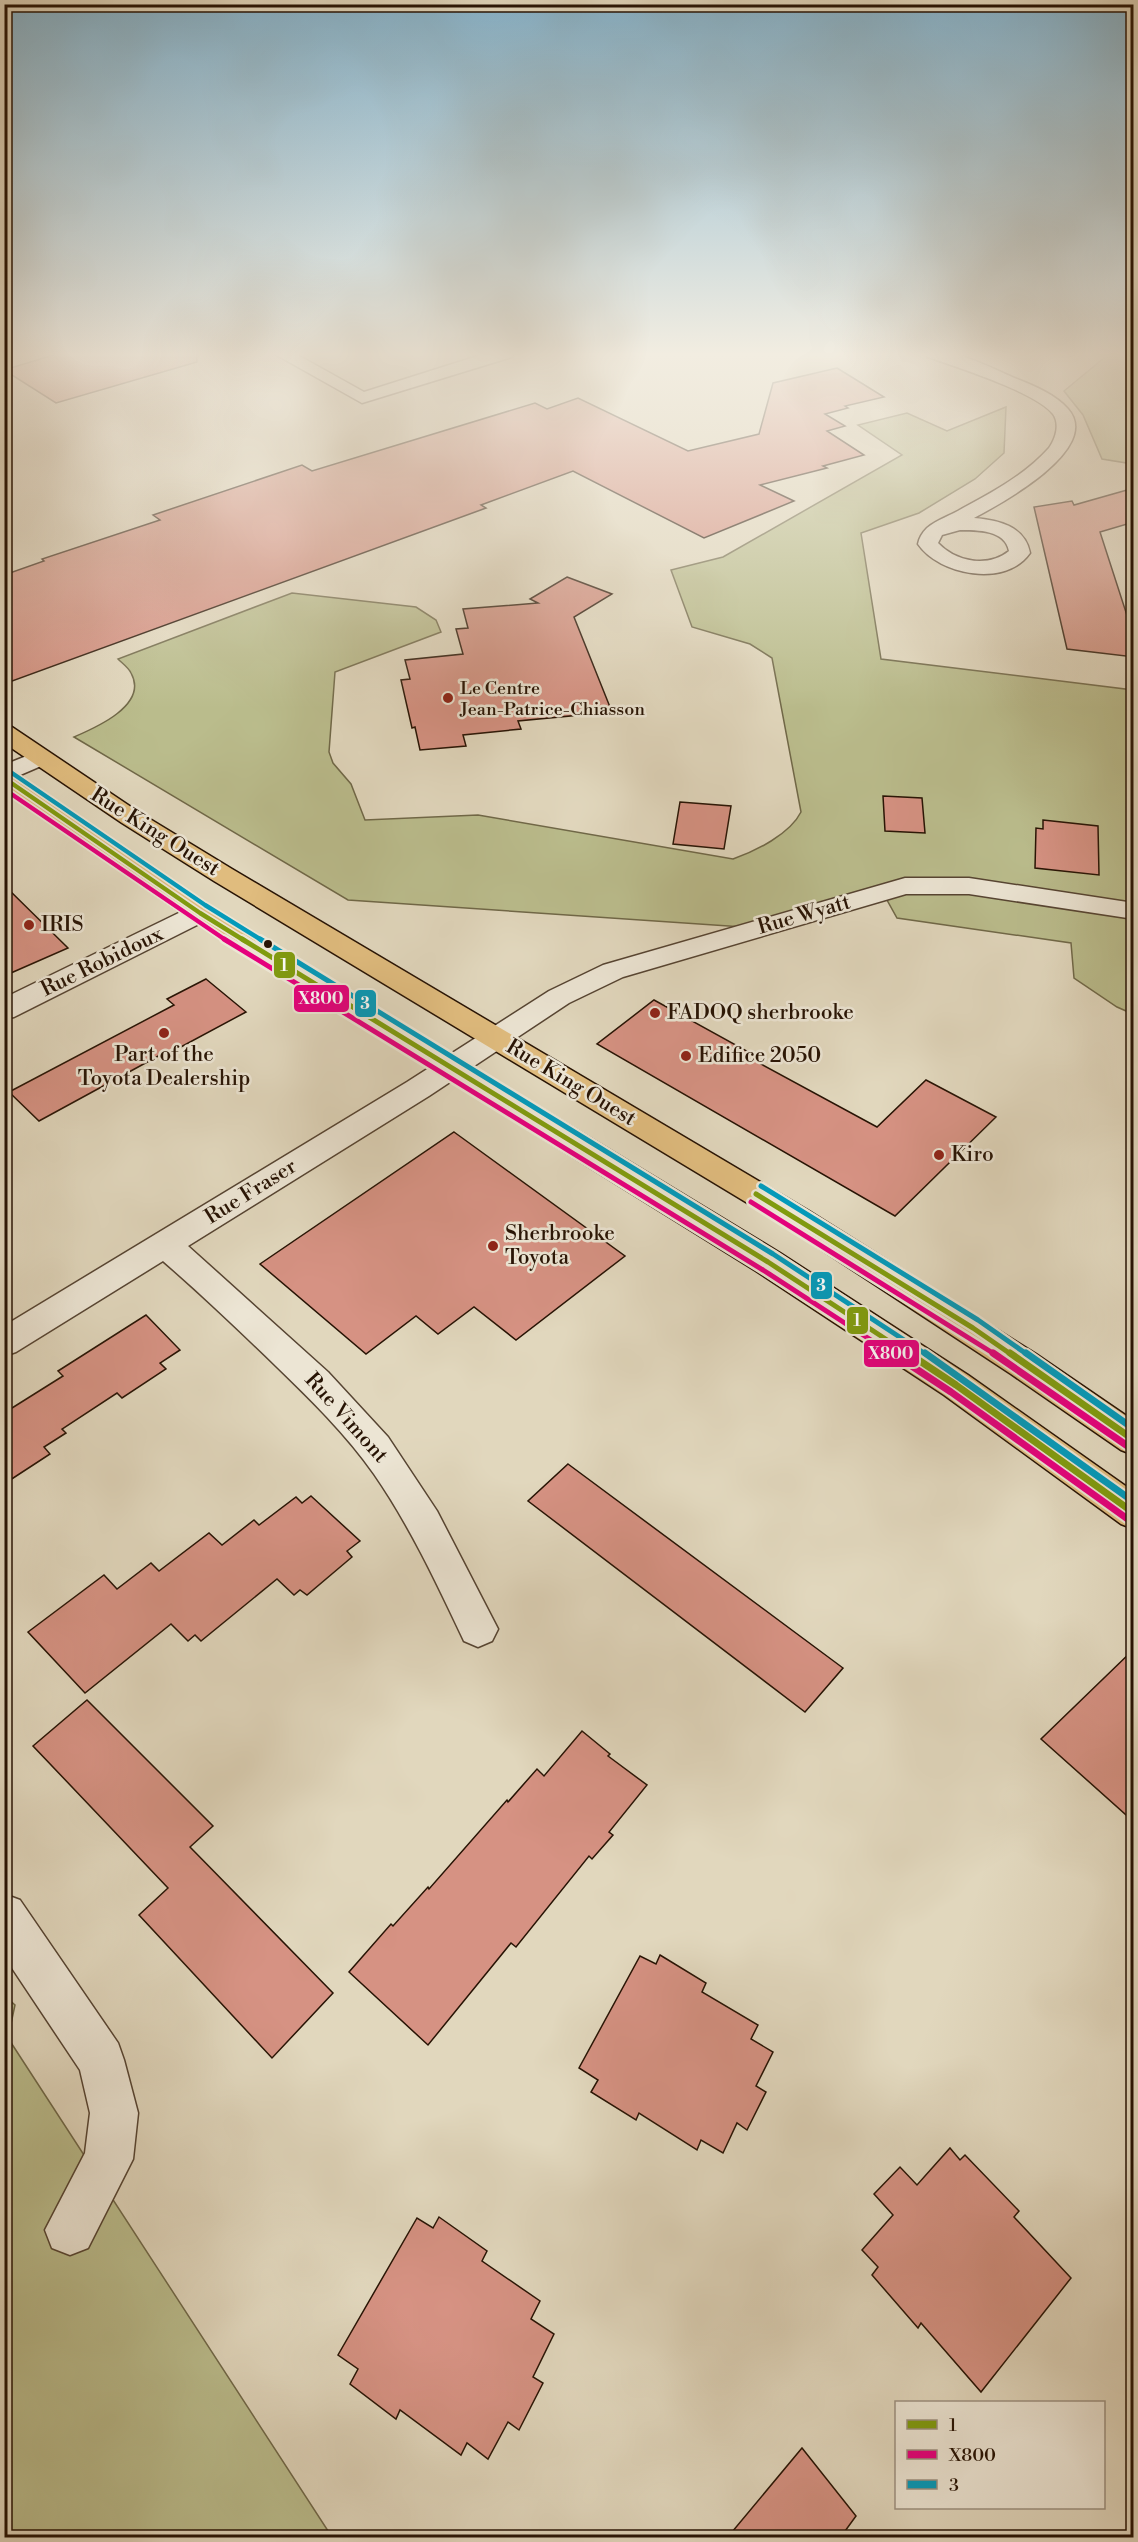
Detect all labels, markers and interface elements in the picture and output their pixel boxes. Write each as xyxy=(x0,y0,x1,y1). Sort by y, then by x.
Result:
place label: Le Centre Jean-Patrice-Chiasson xyxy=(459,677,645,721)
marker: Le Centre Jean-Patrice-Chiasson xyxy=(441,691,455,705)
street label: Rue King Ouest xyxy=(86,782,225,882)
street label: Rue Wyatt xyxy=(754,889,854,941)
place label: IRIS xyxy=(41,912,83,938)
marker: IRIS xyxy=(22,918,36,932)
street label: Rue Robidoux xyxy=(37,921,168,1003)
unlabelled marker xyxy=(262,938,274,950)
line badge: 1 xyxy=(273,951,296,979)
text: 1 xyxy=(280,956,288,976)
line badge: X800 xyxy=(293,984,350,1013)
text: X800 xyxy=(298,989,343,1009)
line badge: 3 xyxy=(354,989,377,1018)
text: 3 xyxy=(360,994,370,1014)
place label: FADOQ sherbrooke xyxy=(667,1000,854,1026)
marker: FADOQ sherbrooke xyxy=(648,1006,662,1020)
marker: Part of the Toyota Dealership xyxy=(157,1026,171,1040)
street label: Rue King Ouest xyxy=(501,1034,641,1132)
place label: Part of the Toyota Dealership xyxy=(78,1042,250,1092)
place label: Edifice 2050 xyxy=(698,1043,821,1069)
marker: Edifice 2050 xyxy=(679,1049,693,1063)
place label: Kiro xyxy=(951,1142,994,1168)
marker: Kiro xyxy=(932,1148,946,1162)
street label: Rue Fraser xyxy=(200,1154,302,1230)
place label: Sherbrooke Toyota xyxy=(505,1221,615,1271)
marker: Sherbrooke Toyota xyxy=(486,1239,500,1253)
line badge: 3 xyxy=(810,1271,833,1300)
text: 3 xyxy=(816,1276,826,1296)
line badge: 1 xyxy=(846,1306,869,1335)
text: 1 xyxy=(853,1311,861,1331)
line badge: X800 xyxy=(863,1339,920,1368)
text: X800 xyxy=(868,1344,913,1364)
street label: Rue Vimont xyxy=(299,1368,394,1469)
legend xyxy=(895,2401,1105,2509)
text: 1 xyxy=(949,2414,957,2437)
text: X800 xyxy=(948,2444,996,2467)
text: 3 xyxy=(949,2474,959,2497)

